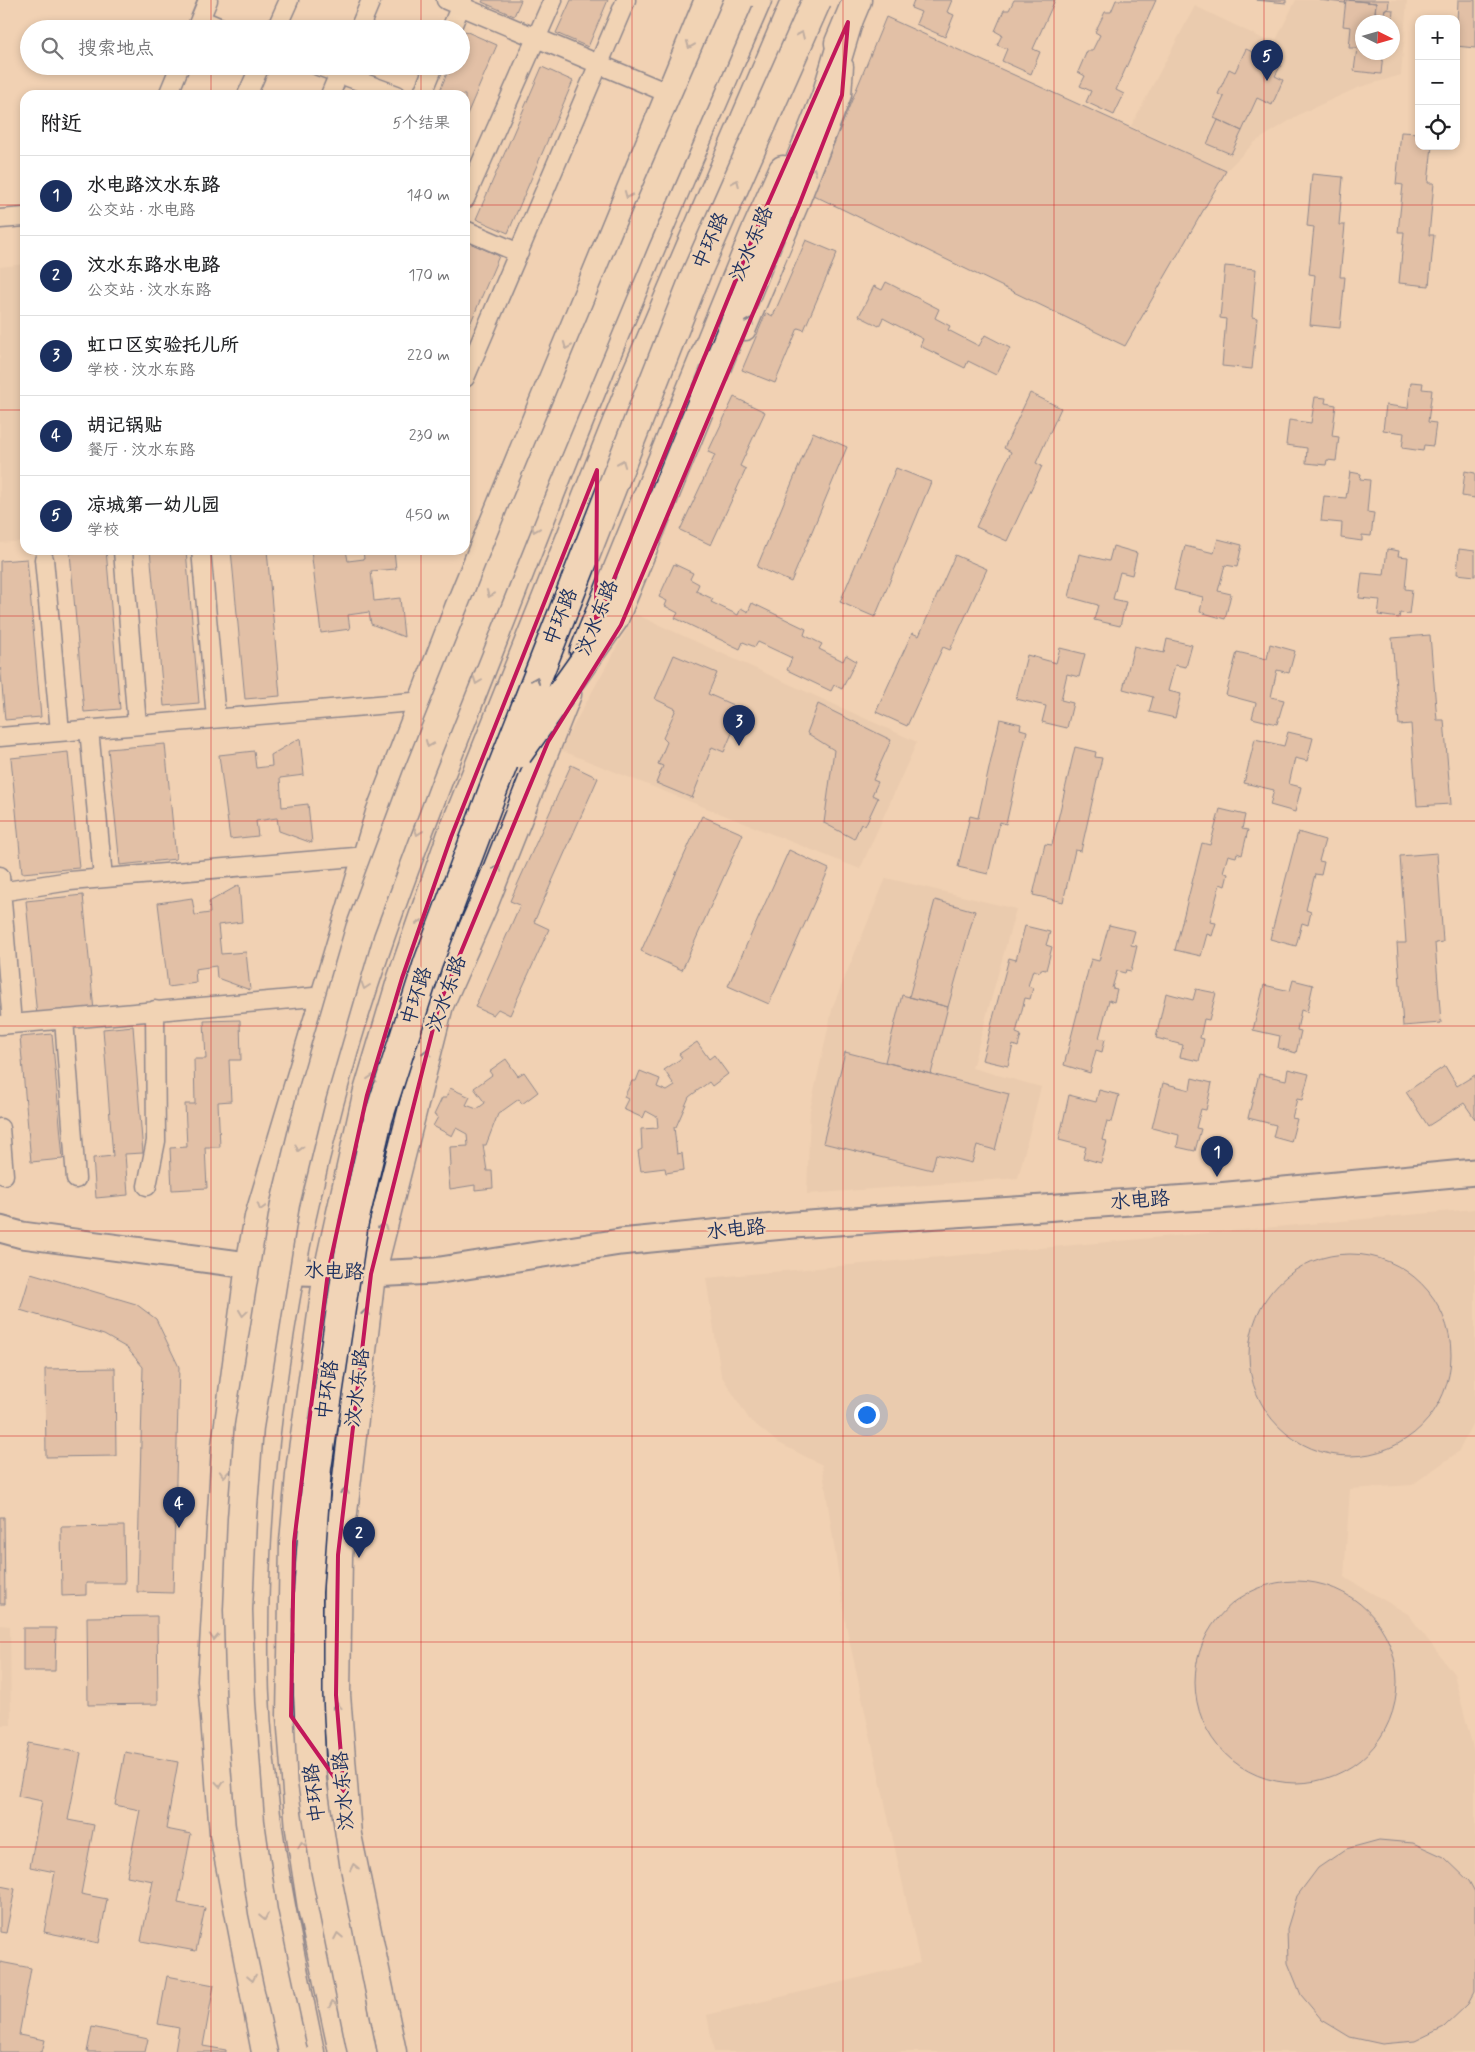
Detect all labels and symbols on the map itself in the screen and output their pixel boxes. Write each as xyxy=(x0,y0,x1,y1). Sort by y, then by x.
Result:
north arrow xyxy=(1355,15,1400,60)
one-way arrow xyxy=(795,31,806,40)
one-way arrow xyxy=(686,40,696,49)
pin: 5 xyxy=(1251,40,1283,81)
one-way arrow xyxy=(806,167,817,176)
one-way arrow xyxy=(730,179,741,188)
one-way arrow xyxy=(624,190,635,199)
street label: 汶水东路 xyxy=(724,201,780,286)
street label: 中环路 xyxy=(686,207,736,274)
one-way arrow xyxy=(744,317,755,326)
one-way arrow xyxy=(562,341,573,350)
one-way arrow xyxy=(616,460,626,468)
one-way arrow xyxy=(531,524,542,533)
street label: 汶水东路 xyxy=(570,575,626,660)
street label: 中环路 xyxy=(537,583,585,650)
one-way arrow xyxy=(486,589,496,598)
one-way arrow xyxy=(473,676,483,685)
one-way arrow xyxy=(530,676,541,685)
pin: 3 xyxy=(723,705,755,746)
one-way arrow xyxy=(425,740,435,748)
one-way arrow xyxy=(414,827,424,836)
one-way arrow xyxy=(492,864,502,873)
one-way arrow xyxy=(416,919,426,928)
street label: 汶水东路 xyxy=(421,951,474,1036)
street label: 中环路 xyxy=(395,962,439,1029)
one-way arrow xyxy=(360,981,370,989)
one-way arrow xyxy=(421,1047,432,1056)
one-way arrow xyxy=(367,1074,377,1082)
pin: 1 xyxy=(1201,1136,1233,1177)
one-way arrow xyxy=(294,1144,304,1152)
street label: 水电路 xyxy=(1109,1185,1172,1217)
one-way arrow xyxy=(257,1203,267,1211)
street label: 水电路 xyxy=(705,1213,768,1247)
one-way arrow xyxy=(377,1222,388,1231)
street label: 水电路 xyxy=(304,1257,365,1287)
one-way arrow xyxy=(360,1308,371,1316)
one-way arrow xyxy=(239,1309,249,1317)
street label: 汶水东路 xyxy=(340,1346,376,1429)
street label: 中环路 xyxy=(310,1357,346,1422)
your location xyxy=(854,1402,880,1428)
one-way arrow xyxy=(218,1471,229,1479)
pin: 4 xyxy=(163,1487,195,1528)
one-way arrow xyxy=(339,1487,350,1495)
pin: 2 xyxy=(343,1517,375,1558)
one-way arrow xyxy=(209,1633,220,1641)
one-way arrow xyxy=(332,1701,343,1709)
street label: 汶水东路 xyxy=(327,1749,361,1832)
street label: 中环路 xyxy=(298,1761,332,1824)
one-way arrow xyxy=(215,1780,226,1788)
one-way arrow xyxy=(298,1841,308,1849)
one-way arrow xyxy=(349,1863,360,1871)
one-way arrow xyxy=(259,1913,269,1921)
one-way arrow xyxy=(333,1931,343,1940)
one-way arrow xyxy=(246,1974,256,1983)
one-way arrow xyxy=(328,2000,339,2009)

